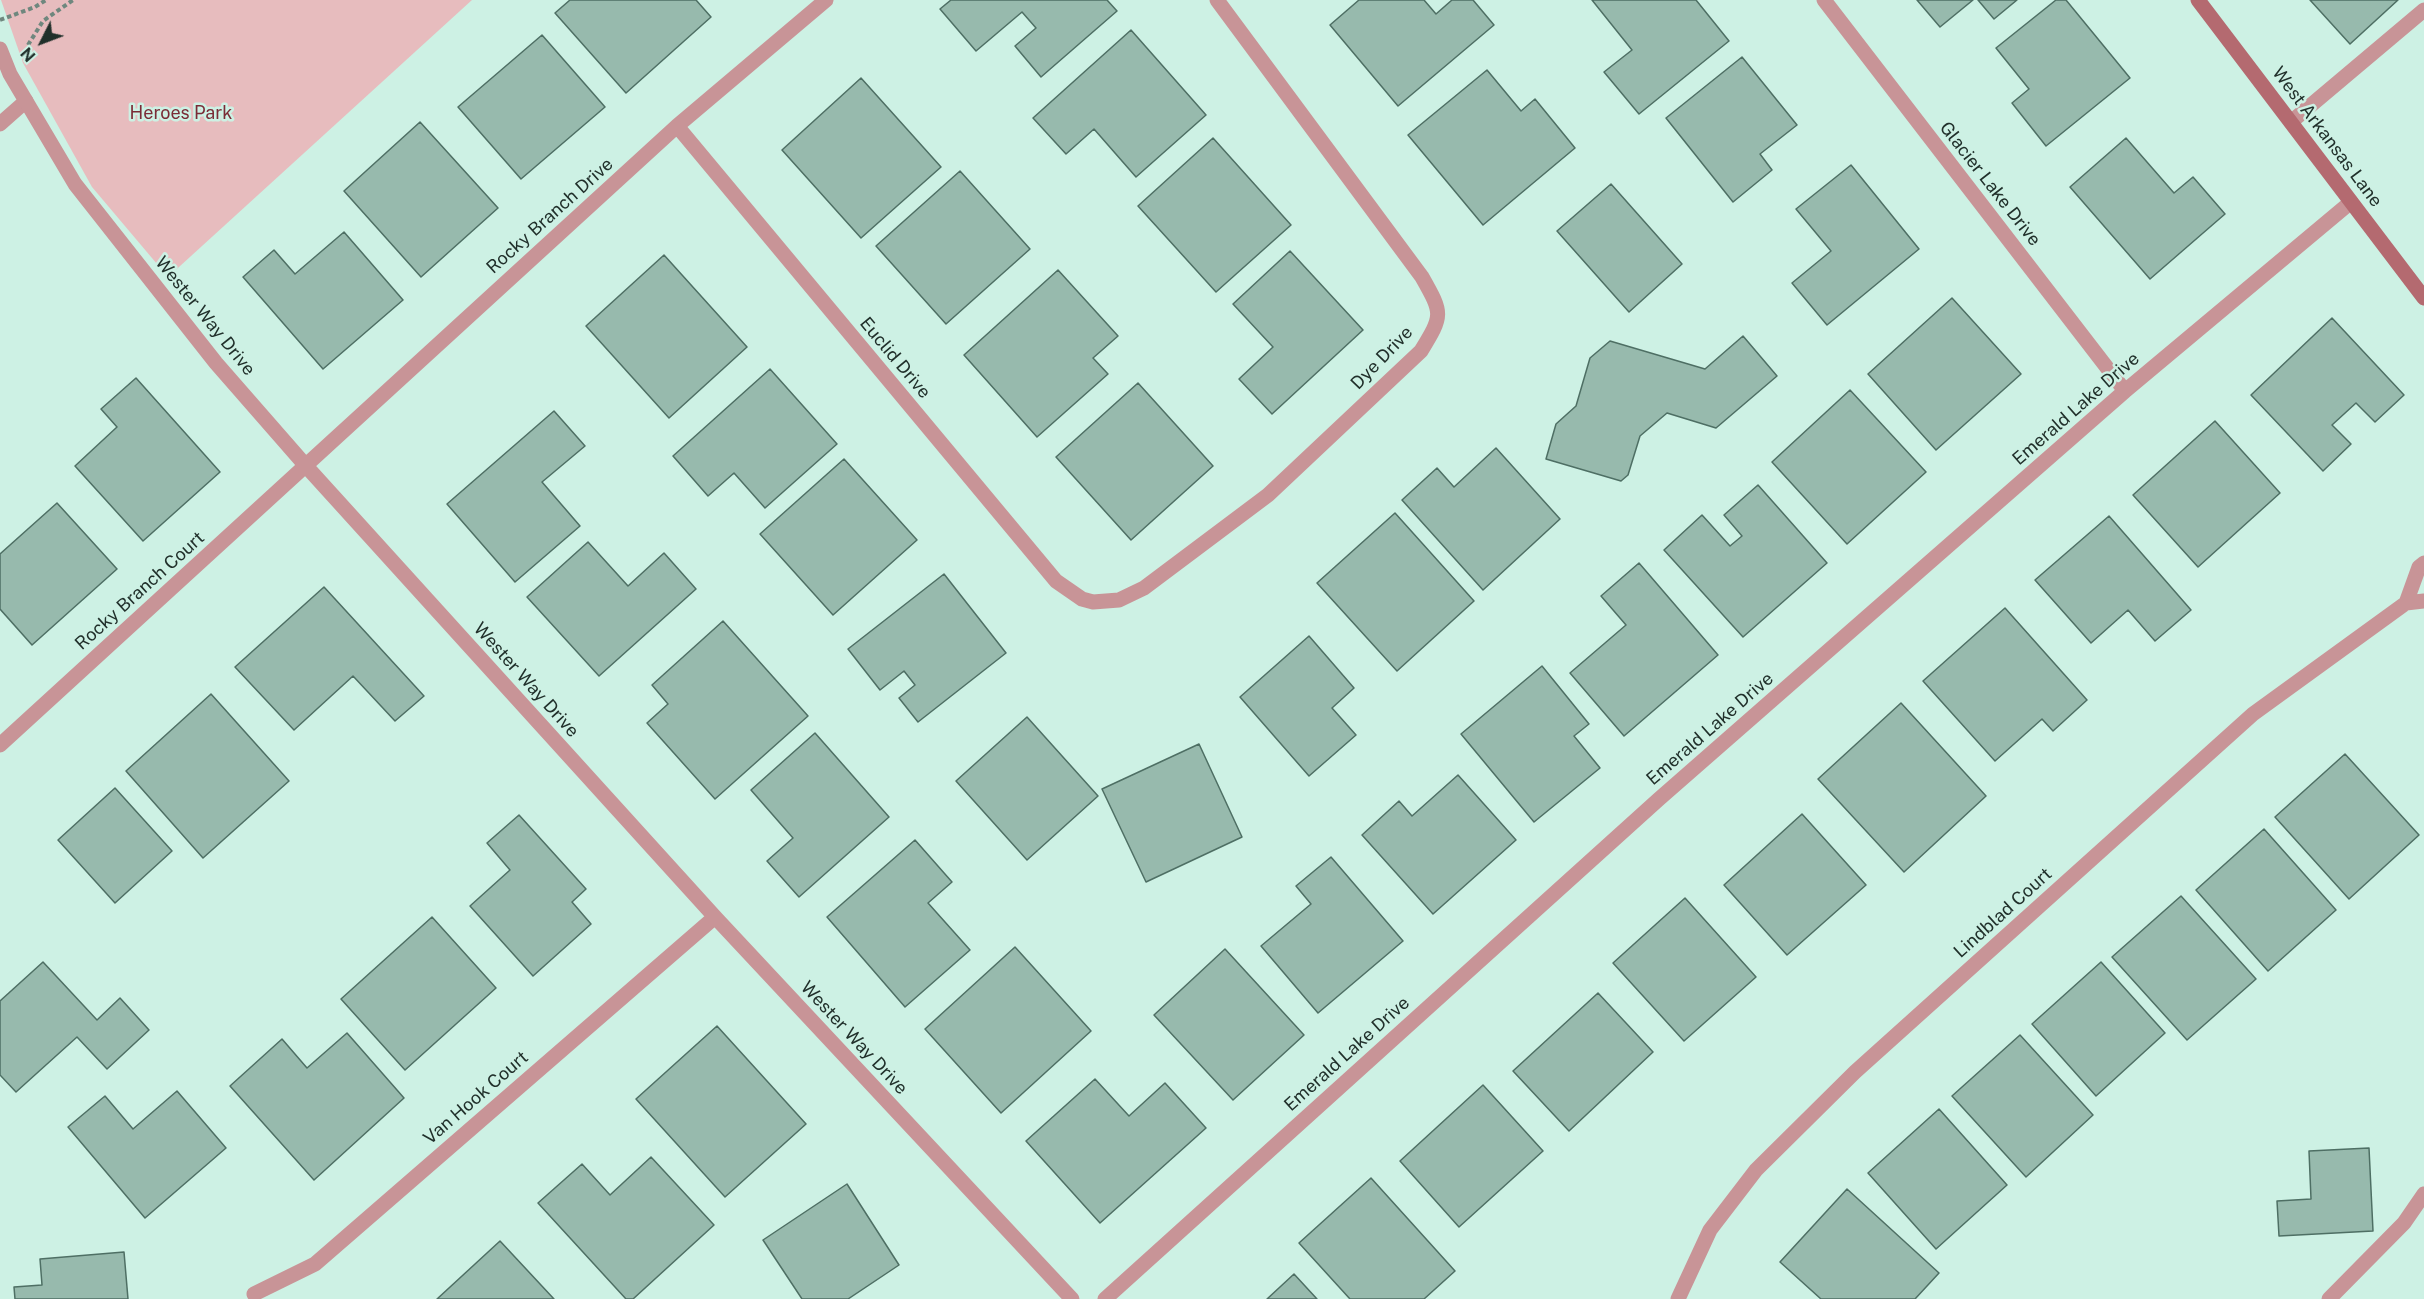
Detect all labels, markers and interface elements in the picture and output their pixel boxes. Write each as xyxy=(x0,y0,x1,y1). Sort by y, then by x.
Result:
north arrow xyxy=(12,12,72,72)
text: N xyxy=(17,43,40,65)
street label: West Arkansas Lane xyxy=(2267,63,2387,211)
park label: Heroes Park xyxy=(130,102,232,124)
street label: Glacier Lake Drive xyxy=(1935,118,2045,250)
street label: Rocky Branch Drive xyxy=(482,154,618,278)
street label: Wester Way Drive xyxy=(150,252,260,380)
street label: Euclid Drive xyxy=(855,313,935,403)
street label: Dye Drive xyxy=(1347,322,1417,394)
street label: Emerald Lake Drive xyxy=(2008,348,2144,470)
street label: Rocky Branch Court xyxy=(71,527,209,655)
street label: Wester Way Drive xyxy=(469,618,583,742)
street label: Emerald Lake Drive xyxy=(1642,668,1778,790)
street label: Lindblad Court xyxy=(1950,863,2056,963)
street label: Wester Way Drive xyxy=(796,977,912,1099)
street label: Emerald Lake Drive xyxy=(1280,992,1414,1116)
street label: Van Hook Court xyxy=(419,1047,533,1149)

